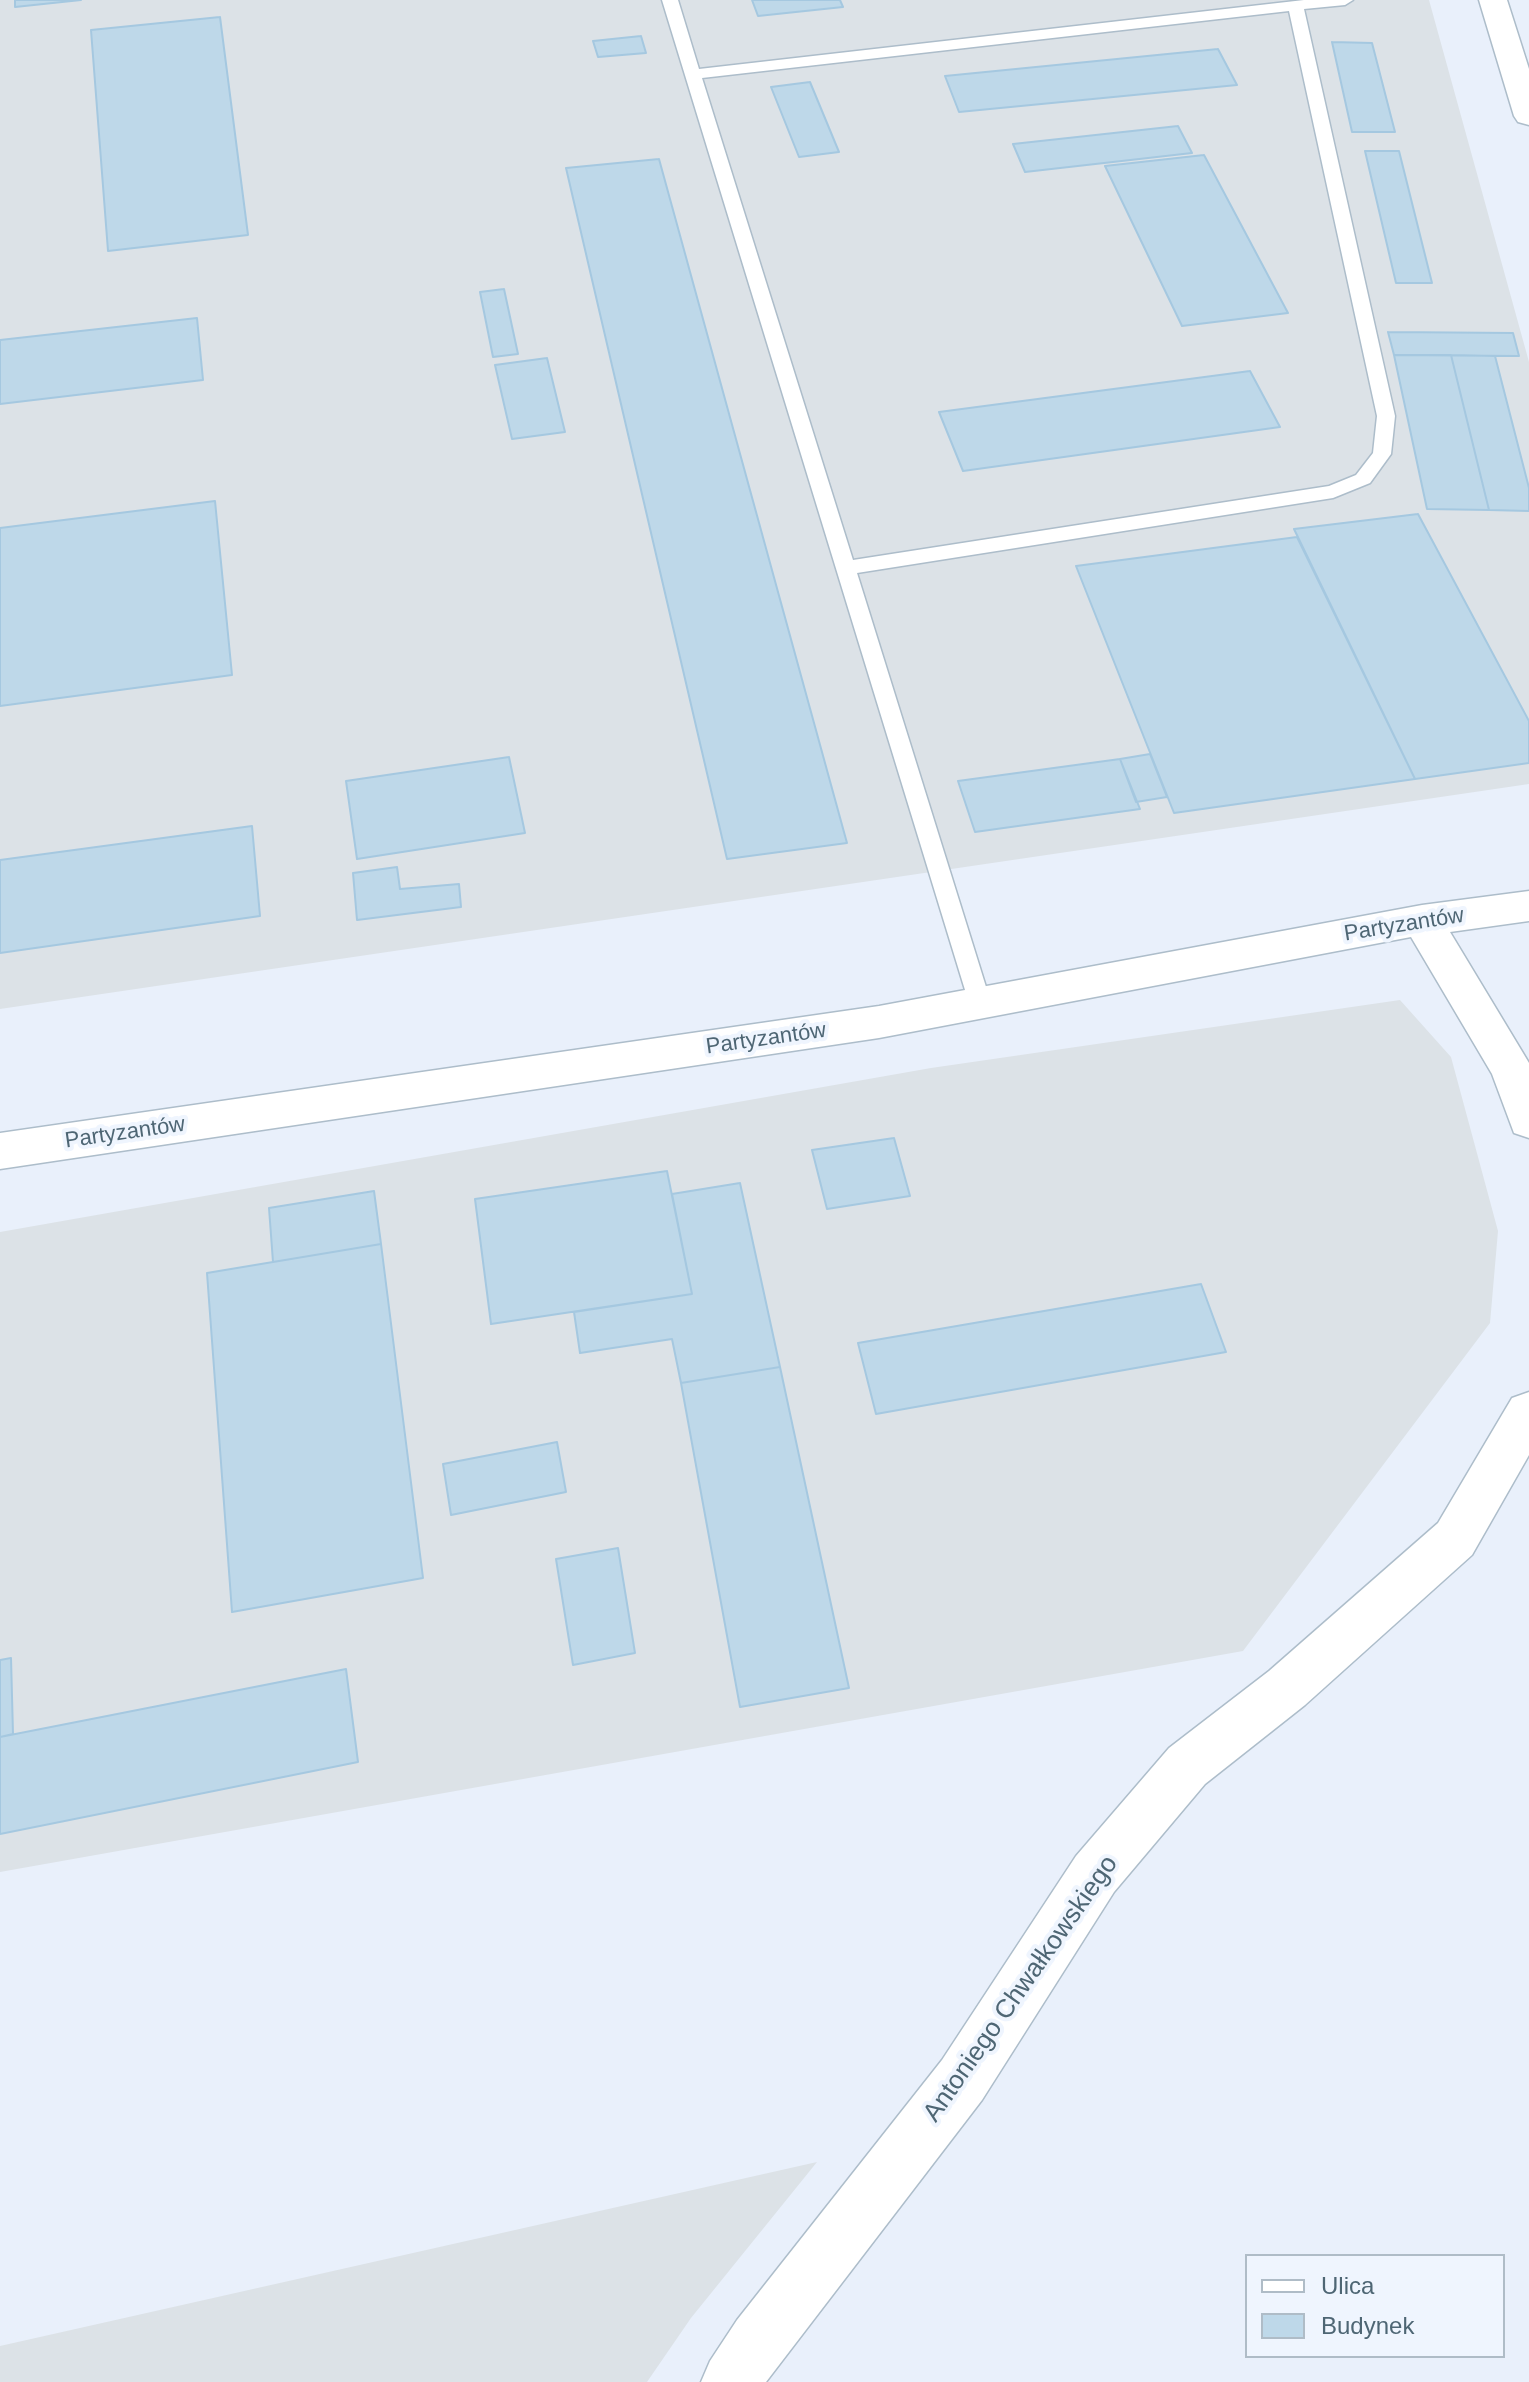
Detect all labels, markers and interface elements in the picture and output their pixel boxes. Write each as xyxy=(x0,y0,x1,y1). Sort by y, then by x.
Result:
street label: Partyzantów xyxy=(1342,902,1466,948)
street label: Partyzantów xyxy=(704,1018,828,1060)
street label: Partyzantów xyxy=(63,1112,187,1154)
street label: Antoniego Chwałkowskiego xyxy=(917,1850,1125,2128)
legend xyxy=(1245,2254,1505,2358)
text: Ulica xyxy=(1321,2272,1374,2299)
text: Budynek xyxy=(1321,2312,1414,2339)

